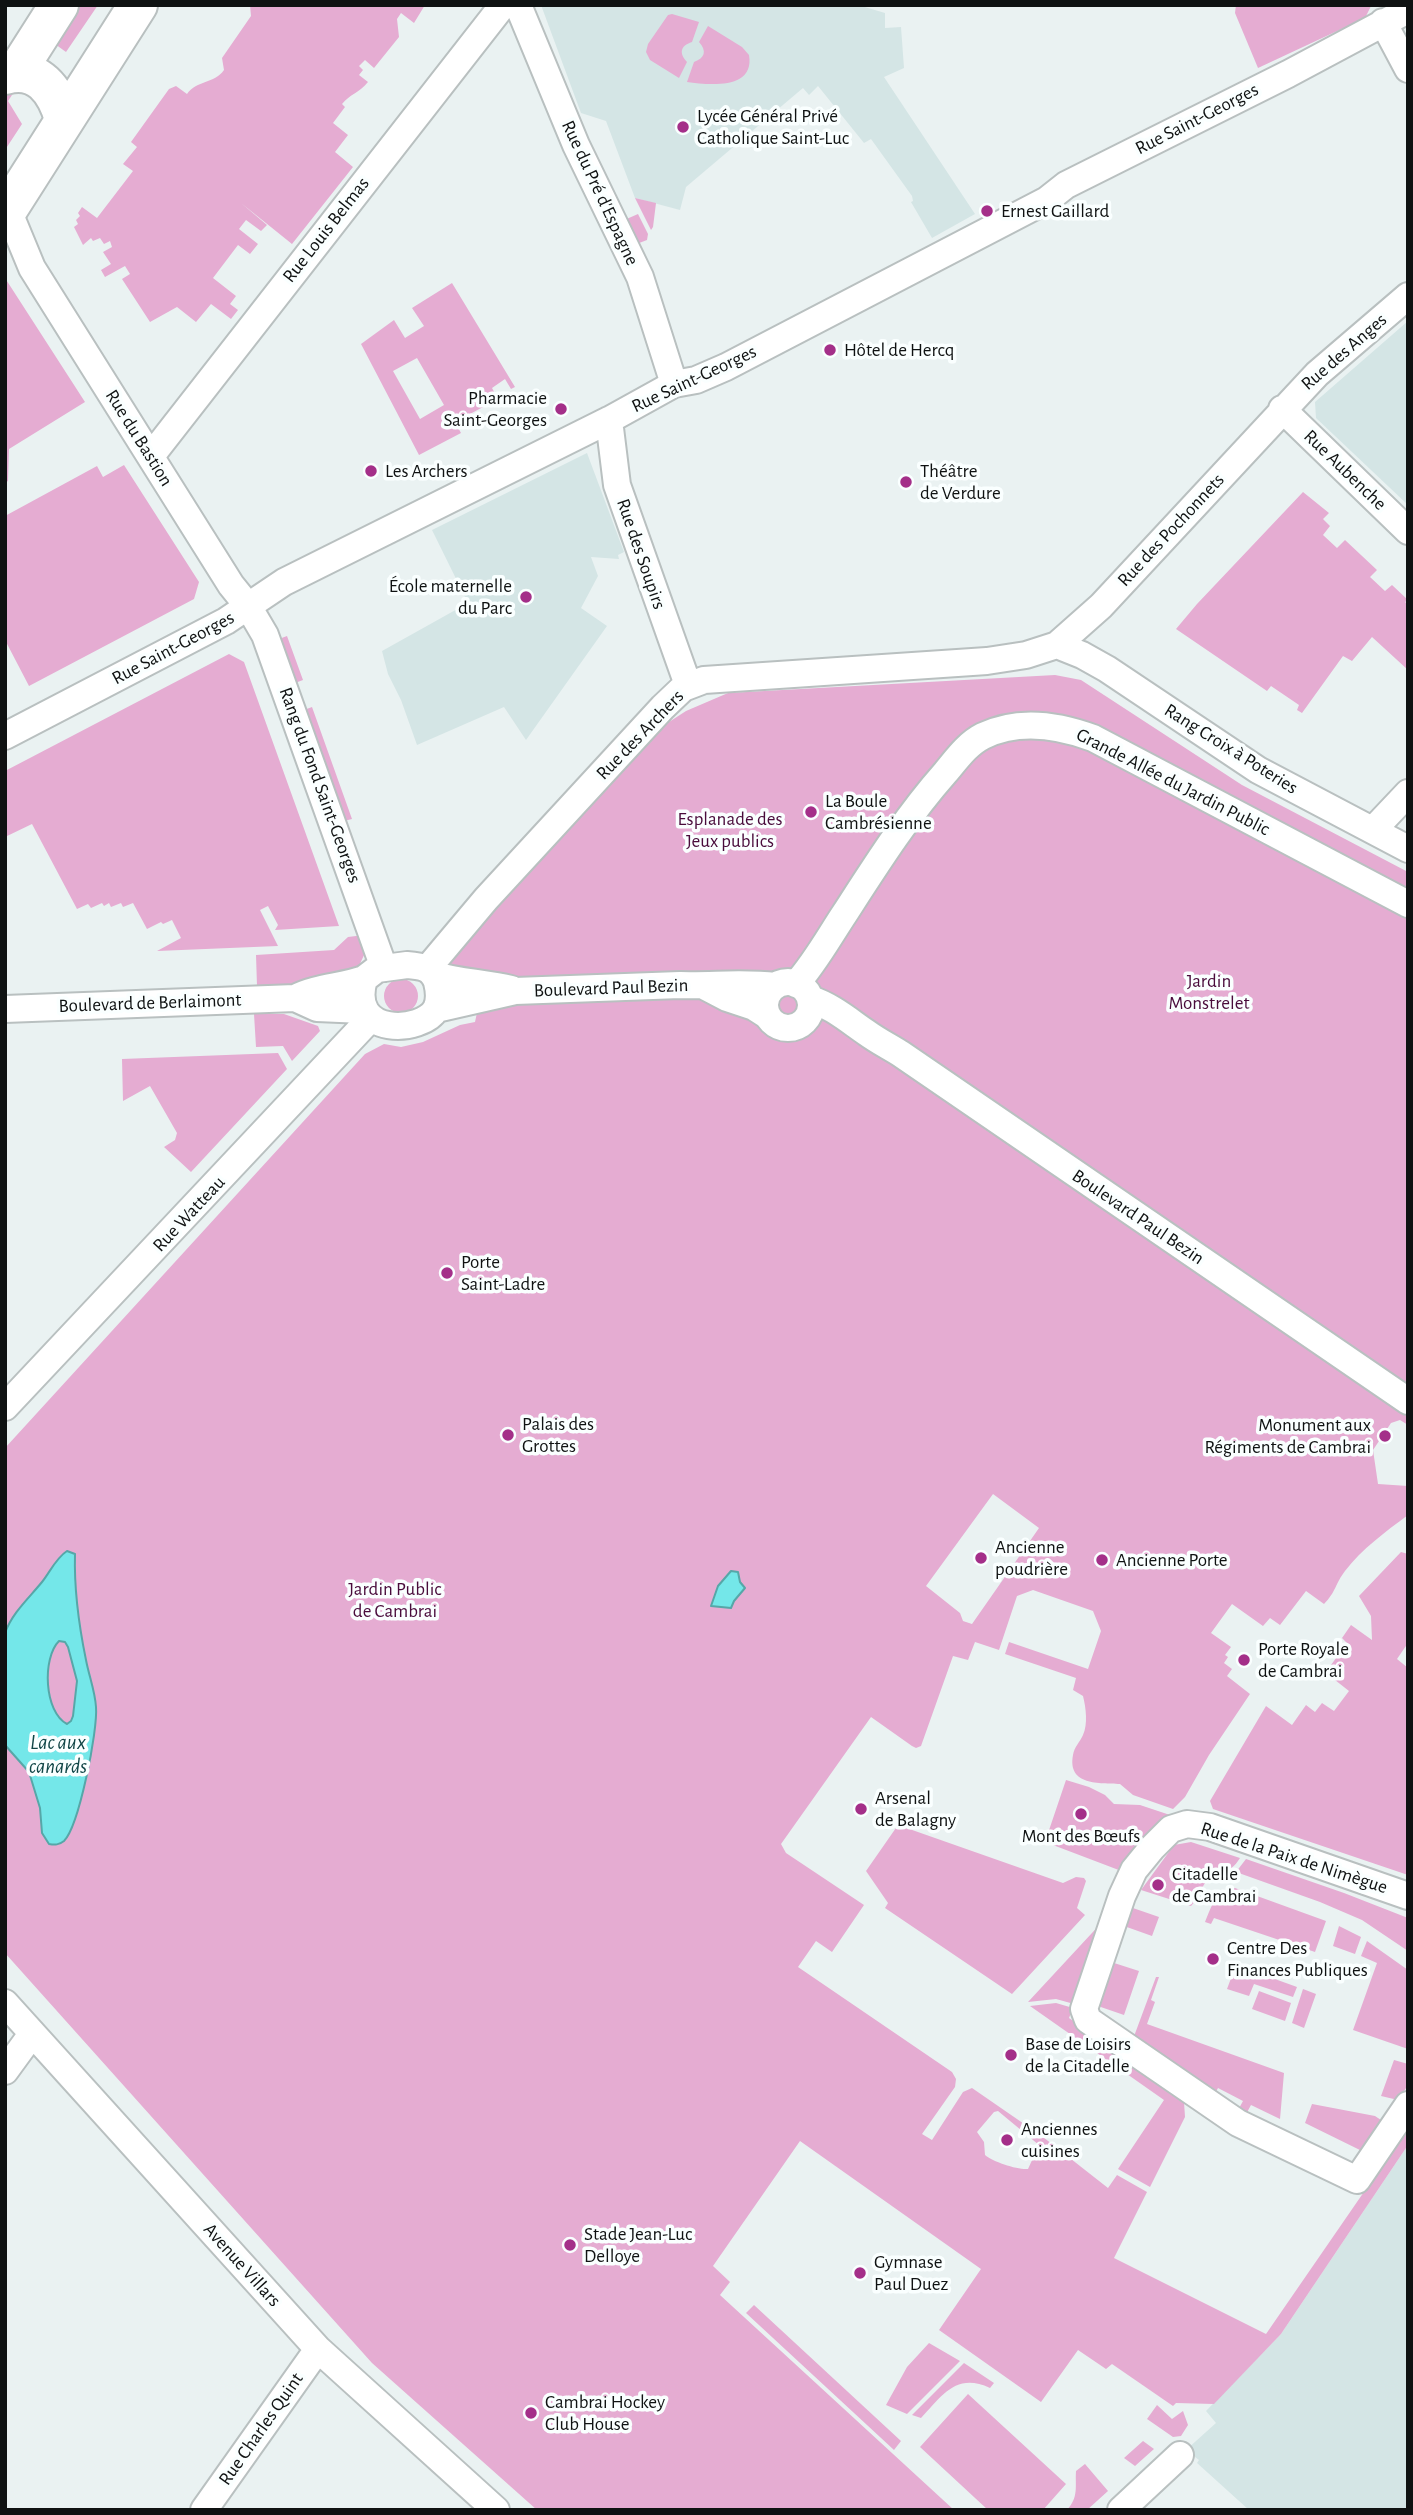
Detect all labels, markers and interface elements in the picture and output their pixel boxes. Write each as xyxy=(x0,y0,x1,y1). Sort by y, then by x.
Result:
street label: Rue Saint-Georges xyxy=(1132,78,1262,160)
place label: Lycée Général Privé Catholique Saint-Luc xyxy=(697,105,849,149)
street label: Rue du Pré d'Espagne xyxy=(556,117,644,269)
marker: Lycée Général Privé Catholique Saint-Luc xyxy=(675,119,691,135)
street label: Rue Louis Belmas xyxy=(278,173,374,287)
place label: Ernest Gaillard xyxy=(1001,200,1109,222)
marker: Ernest Gaillard xyxy=(979,203,995,219)
street label: Rue des Anges xyxy=(1296,309,1392,395)
place label: Hôtel de Hercq xyxy=(844,339,955,361)
street label: Rue Saint-Georges xyxy=(628,340,760,418)
marker: Hôtel de Hercq xyxy=(822,342,838,358)
street label: Rue du Bastion xyxy=(100,385,178,491)
place label: Pharmacie Saint-Georges xyxy=(444,387,547,431)
marker: Pharmacie Saint-Georges xyxy=(553,401,569,417)
street label: Rue Aubenche xyxy=(1299,425,1391,515)
place label: Les Archers xyxy=(385,460,468,482)
place label: Théâtre de Verdure xyxy=(920,460,1001,504)
marker: Les Archers xyxy=(363,463,379,479)
street label: Rue des Pochonnets xyxy=(1113,469,1229,591)
marker: Théâtre de Verdure xyxy=(898,474,914,490)
street label: Rue des Soupirs xyxy=(611,496,671,612)
place label: École maternelle du Parc xyxy=(389,575,512,619)
marker: École maternelle du Parc xyxy=(518,589,534,605)
street label: Rue Saint-Georges xyxy=(108,606,238,690)
street label: Rang du Fond Saint-Georges xyxy=(274,684,366,886)
street label: Rue des Archers xyxy=(591,685,689,785)
street label: Rang Croix à Poteries xyxy=(1160,699,1302,799)
street label: Grande Allée du Jardin Public xyxy=(1072,723,1274,841)
place label: La Boule Cambrésienne xyxy=(825,790,932,834)
marker: La Boule Cambrésienne xyxy=(803,804,819,820)
park label: Esplanade des Jeux publics xyxy=(677,808,783,852)
park label: Jardin Monstrelet xyxy=(1168,970,1250,1014)
street label: Boulevard Paul Bezin xyxy=(533,974,689,1002)
street label: Boulevard de Berlaimont xyxy=(58,988,242,1018)
street label: Boulevard Paul Bezin xyxy=(1068,1164,1208,1270)
street label: Rue Watteau xyxy=(148,1171,230,1257)
place label: Porte Saint-Ladre xyxy=(461,1251,545,1295)
marker: Porte Saint-Ladre xyxy=(439,1265,455,1281)
place label: Palais des Grottes xyxy=(522,1413,594,1457)
place label: Monument aux Régiments de Cambrai xyxy=(1204,1414,1371,1458)
marker: Palais des Grottes xyxy=(500,1427,516,1443)
marker: Monument aux Régiments de Cambrai xyxy=(1377,1428,1393,1444)
place label: Ancienne poudrière xyxy=(995,1536,1068,1580)
place label: Ancienne Porte xyxy=(1116,1549,1227,1571)
marker: Ancienne poudrière xyxy=(973,1550,989,1566)
marker: Ancienne Porte xyxy=(1094,1552,1110,1568)
park label: Jardin Public de Cambrai xyxy=(348,1578,442,1622)
place label: Porte Royale de Cambrai xyxy=(1258,1638,1349,1682)
marker: Porte Royale de Cambrai xyxy=(1236,1652,1252,1668)
water label: Lac aux canards xyxy=(29,1730,87,1780)
place label: Arsenal de Balagny xyxy=(875,1787,956,1831)
marker: Arsenal de Balagny xyxy=(853,1801,869,1817)
marker: Mont des Bœufs xyxy=(1073,1806,1089,1822)
street label: Rue de la Paix de Nimègue xyxy=(1198,1817,1390,1899)
place label: Mont des Bœufs xyxy=(1022,1825,1140,1847)
place label: Citadelle de Cambrai xyxy=(1172,1863,1256,1907)
marker: Citadelle de Cambrai xyxy=(1150,1877,1166,1893)
place label: Centre Des Finances Publiques xyxy=(1227,1937,1368,1981)
marker: Centre Des Finances Publiques xyxy=(1205,1951,1221,1967)
place label: Base de Loisirs de la Citadelle xyxy=(1025,2033,1131,2077)
marker: Base de Loisirs de la Citadelle xyxy=(1003,2047,1019,2063)
place label: Anciennes cuisines xyxy=(1021,2118,1097,2162)
marker: Anciennes cuisines xyxy=(999,2132,1015,2148)
street label: Avenue Villars xyxy=(198,2218,286,2312)
place label: Stade Jean-Luc Delloye xyxy=(584,2223,692,2267)
marker: Stade Jean-Luc Delloye xyxy=(562,2237,578,2253)
place label: Gymnase Paul Duez xyxy=(874,2251,948,2295)
marker: Gymnase Paul Duez xyxy=(852,2265,868,2281)
street label: Rue Charles Quint xyxy=(214,2368,308,2490)
place label: Cambrai Hockey Club House xyxy=(545,2391,665,2435)
marker: Cambrai Hockey Club House xyxy=(523,2405,539,2421)

